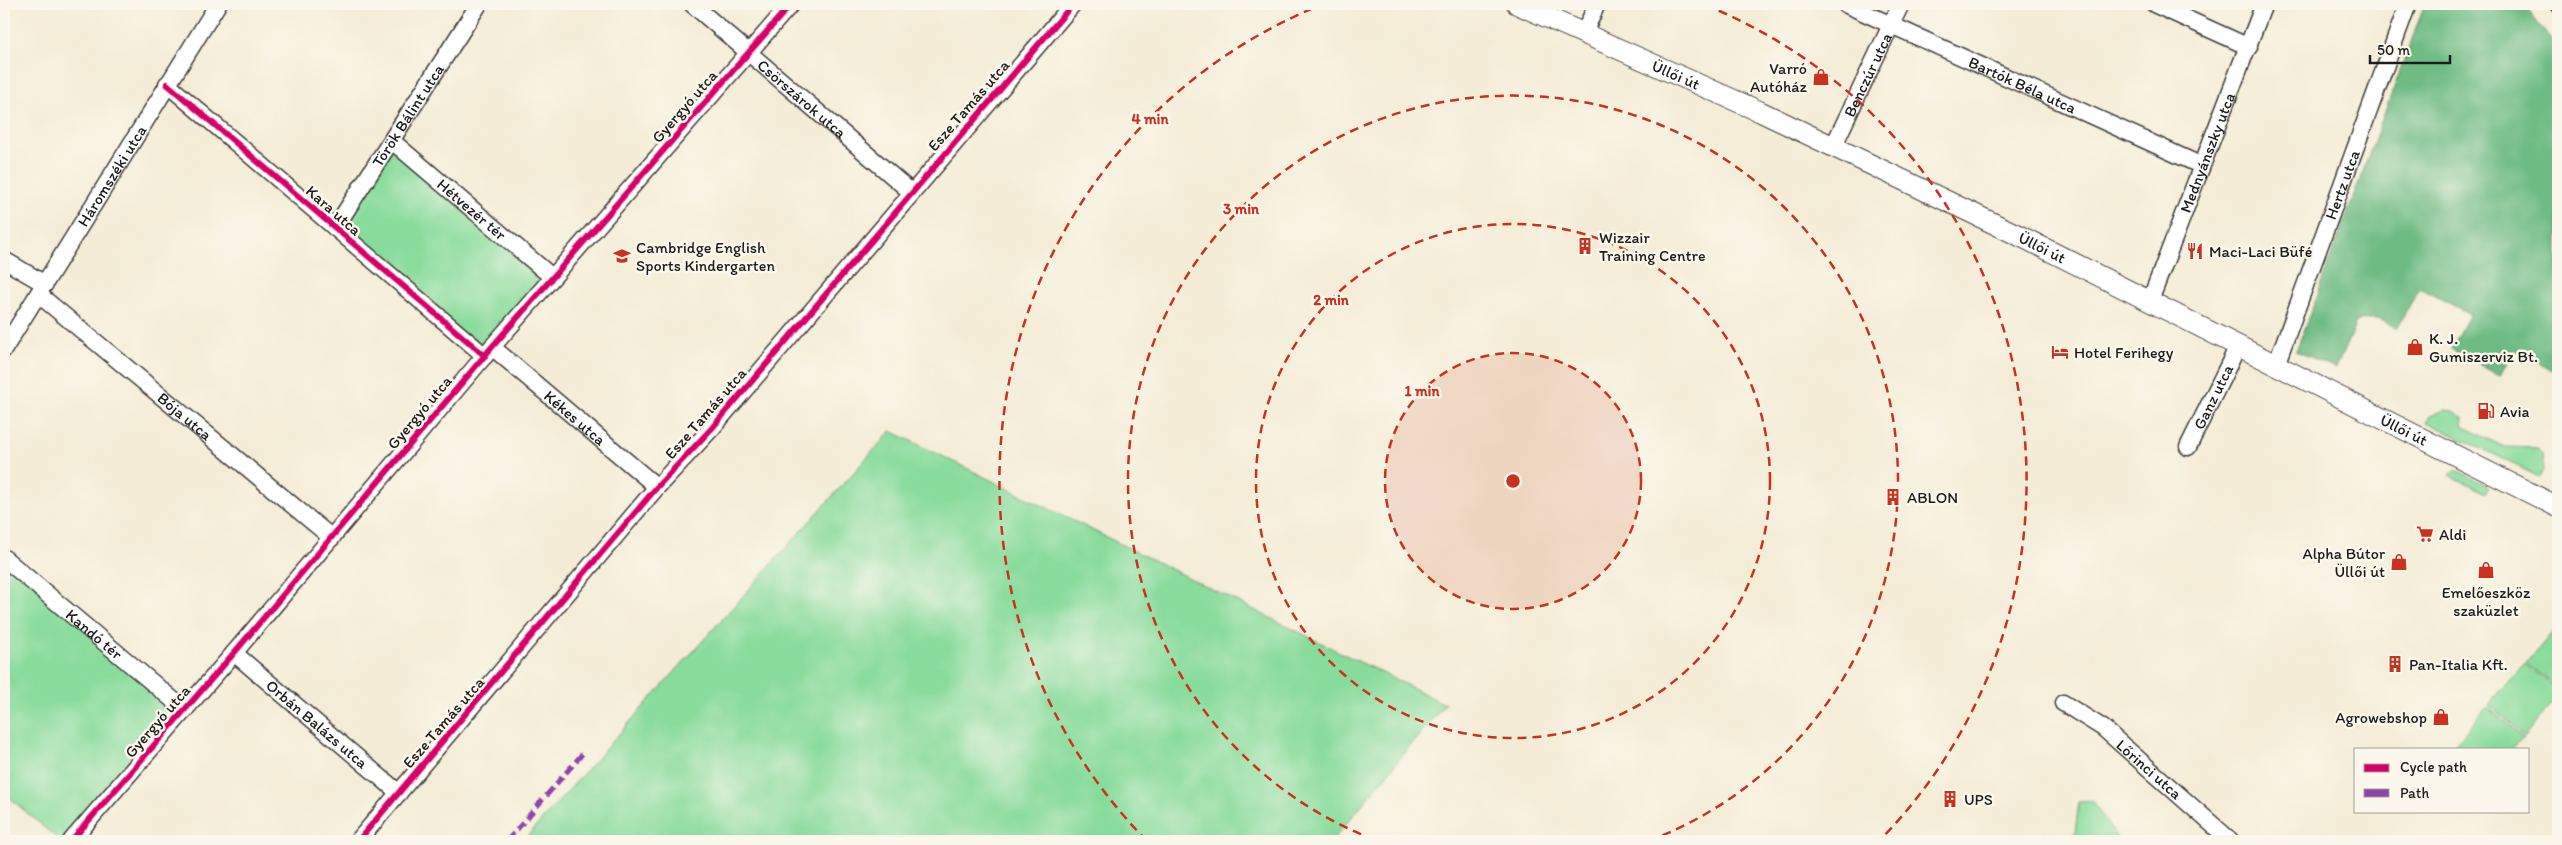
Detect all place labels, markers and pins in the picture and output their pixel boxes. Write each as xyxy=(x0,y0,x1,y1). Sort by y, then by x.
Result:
place label: Varró Autóház xyxy=(1750,59,1808,96)
shop icon: Varró Autóház xyxy=(1811,67,1831,87)
place label: Wizzair Training Centre xyxy=(1599,228,1706,265)
building icon: Wizzair Training Centre xyxy=(1575,236,1595,256)
place label: Cambridge English Sports Kindergarten xyxy=(636,238,775,275)
restaurant icon: Maci-Laci Büfé xyxy=(2185,241,2205,261)
place label: Maci-Laci Büfé xyxy=(2209,242,2312,261)
school or university icon: Cambridge English Sports Kindergarten xyxy=(612,246,632,266)
place label: K. J. Gumiszerviz Bt. xyxy=(2429,329,2538,366)
shop icon: K. J. Gumiszerviz Bt. xyxy=(2405,337,2425,357)
hotel icon: Hotel Ferihegy xyxy=(2050,342,2070,362)
place label: Hotel Ferihegy xyxy=(2074,343,2174,362)
fuel station icon: Avia xyxy=(2476,401,2496,421)
place label: Avia xyxy=(2500,402,2530,421)
centre of rings xyxy=(1504,472,1522,490)
building icon: ABLON xyxy=(1883,487,1903,507)
place label: ABLON xyxy=(1907,488,1958,507)
supermarket icon: Aldi xyxy=(2415,524,2435,544)
place label: Aldi xyxy=(2439,525,2466,544)
place label: Alpha Bútor Üllői út xyxy=(2303,544,2385,581)
shop icon: Alpha Bútor Üllői út xyxy=(2389,552,2409,572)
shop icon: Emelőeszköz szaküzlet xyxy=(2476,560,2496,580)
place label: Emelőeszköz szaküzlet xyxy=(2442,583,2531,620)
building icon: Pan-Italia Kft. xyxy=(2385,654,2405,674)
place label: Pan-Italia Kft. xyxy=(2409,655,2508,674)
shop icon: Agrowebshop xyxy=(2431,707,2451,727)
place label: Agrowebshop xyxy=(2335,708,2427,727)
building icon: UPS xyxy=(1940,789,1960,809)
place label: UPS xyxy=(1964,790,1993,809)

